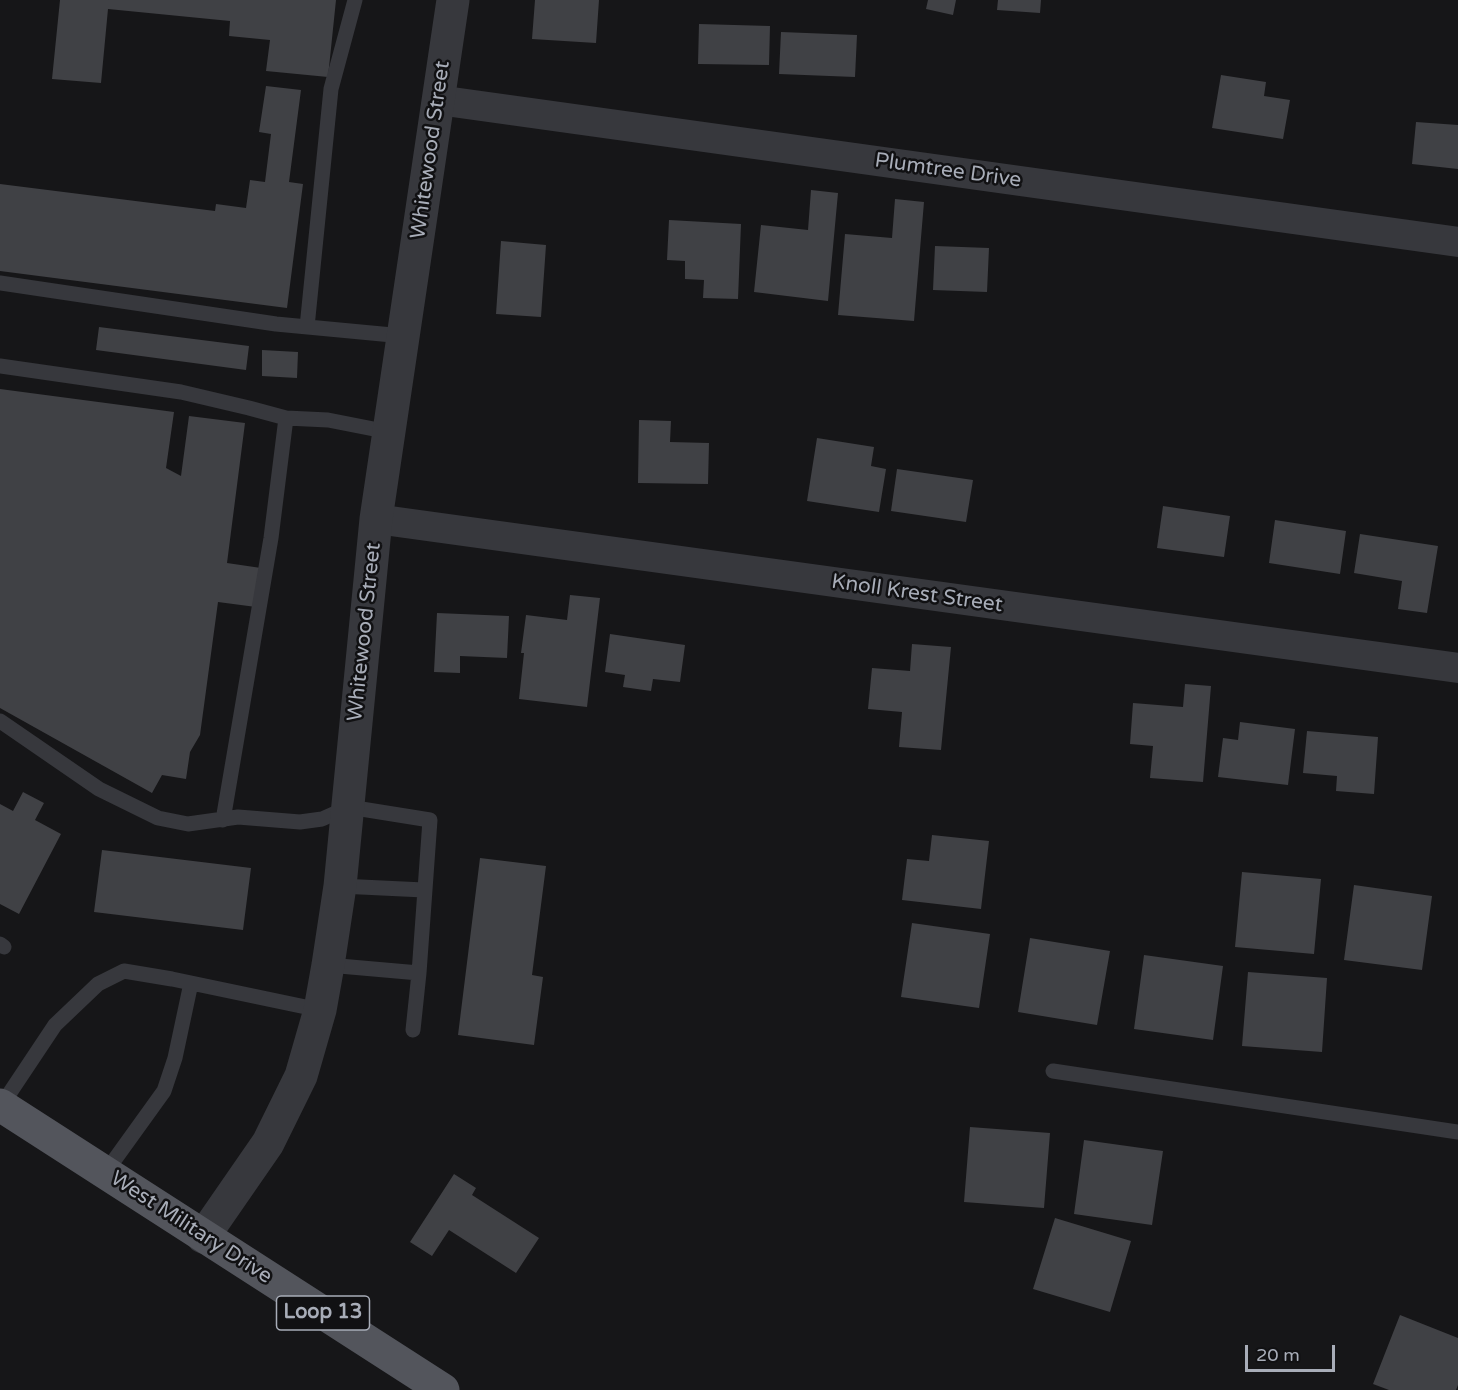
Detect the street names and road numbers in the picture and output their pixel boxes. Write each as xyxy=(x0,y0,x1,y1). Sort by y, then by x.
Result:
street label: Whitewood Street xyxy=(406,59,456,241)
street label: Plumtree Drive xyxy=(873,148,1023,194)
street label: Whitewood Street xyxy=(343,541,387,723)
street label: Knoll Krest Street xyxy=(830,570,1004,618)
street label: West Military Drive xyxy=(105,1166,277,1290)
road number: Loop 13 xyxy=(276,1296,370,1330)

